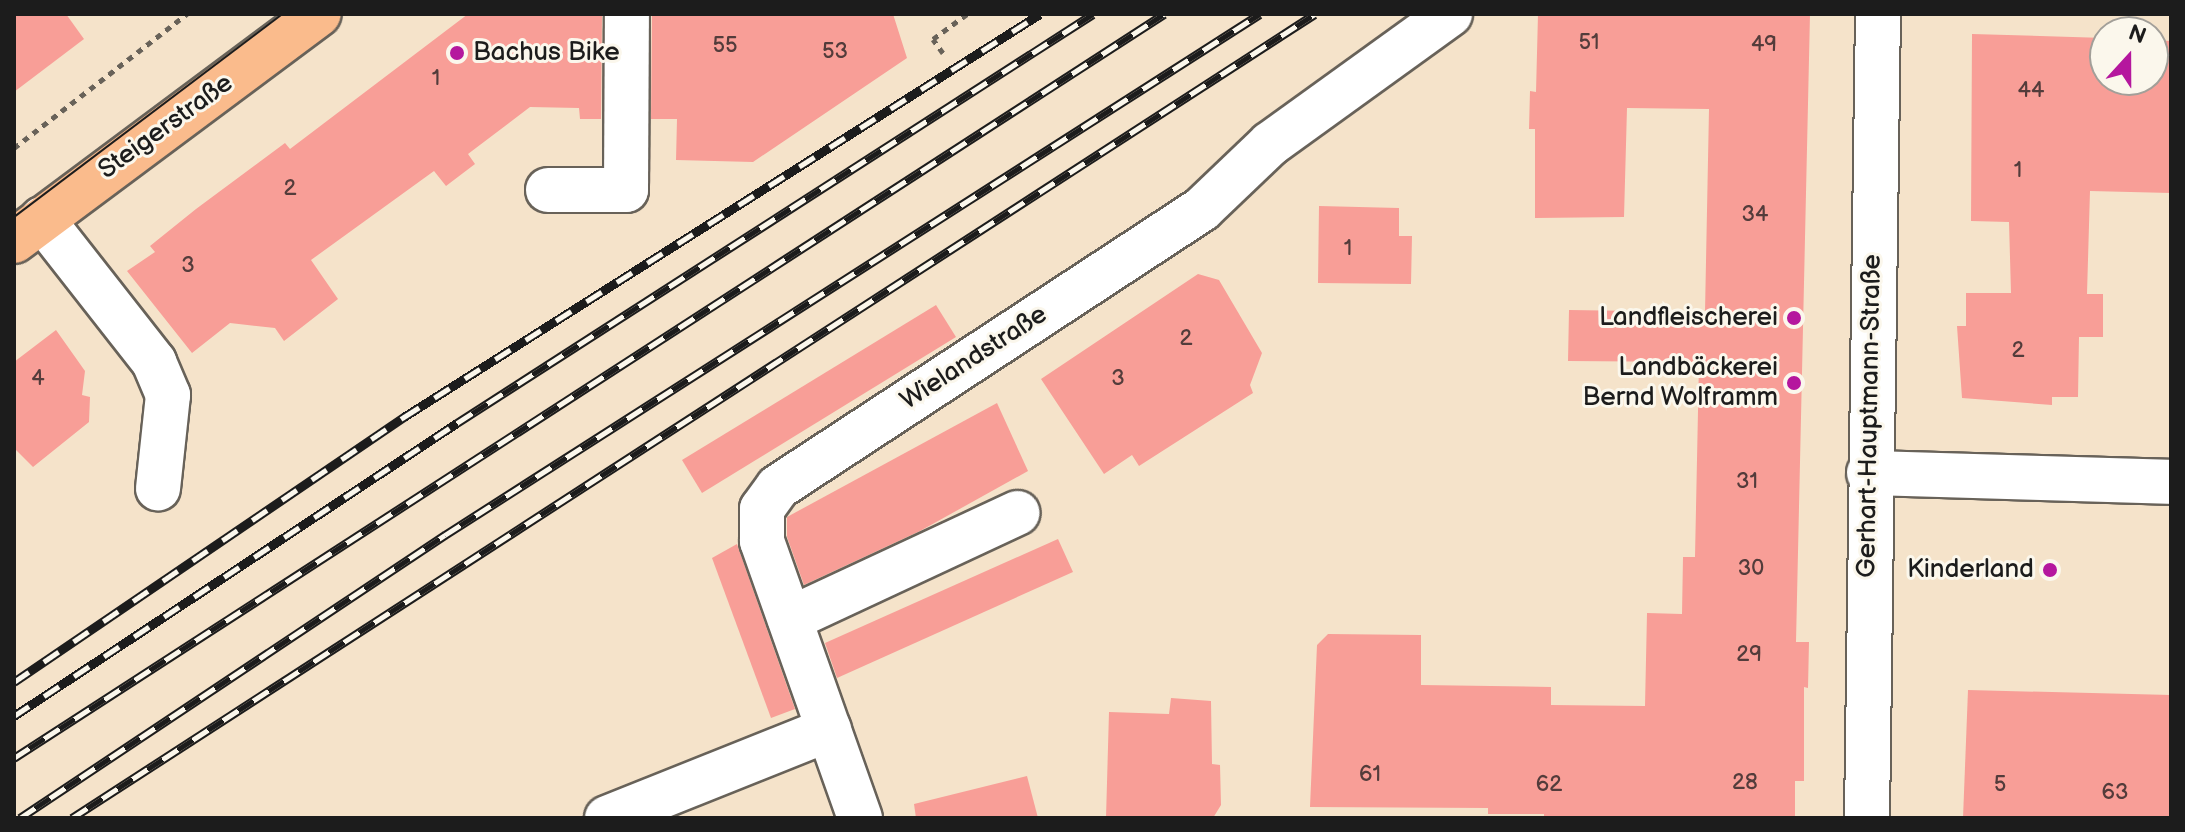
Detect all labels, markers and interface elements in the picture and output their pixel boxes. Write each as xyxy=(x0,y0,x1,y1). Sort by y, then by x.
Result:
north arrow xyxy=(2089,16,2169,96)
text: N xyxy=(2125,19,2150,51)
house number: 51 xyxy=(1578,30,1600,56)
house number: 49 xyxy=(1751,32,1777,58)
house number: 55 xyxy=(712,33,738,59)
place label: Bachus Bike xyxy=(473,37,620,69)
house number: 53 xyxy=(822,39,848,65)
marker: Bachus Bike xyxy=(448,44,466,62)
house number: 1 xyxy=(432,66,440,92)
street label: Steigerstraße xyxy=(93,68,239,186)
house number: 44 xyxy=(2018,78,2044,104)
house number: 1 xyxy=(2014,158,2022,184)
house number: 2 xyxy=(284,176,296,202)
house number: 34 xyxy=(1742,202,1768,228)
house number: 1 xyxy=(1344,236,1352,262)
house number: 3 xyxy=(181,253,195,279)
street label: Gerhart-Hauptmann-Straße xyxy=(1852,254,1888,578)
street label: Wielandstraße xyxy=(895,299,1053,417)
place label: Landfleischerei xyxy=(1599,302,1778,334)
marker: Landfleischerei xyxy=(1785,309,1803,327)
house number: 2 xyxy=(1180,326,1192,352)
house number: 2 xyxy=(2012,338,2024,364)
place label: Landbäckerei Bernd Wolframm xyxy=(1581,352,1778,414)
house number: 4 xyxy=(31,366,45,392)
house number: 3 xyxy=(1111,366,1125,392)
marker: Landbäckerei Bernd Wolframm xyxy=(1785,374,1803,392)
house number: 31 xyxy=(1736,469,1758,495)
place label: Kinderland xyxy=(1907,554,2034,586)
house number: 30 xyxy=(1738,556,1764,582)
marker: Kinderland xyxy=(2041,561,2059,579)
house number: 29 xyxy=(1736,642,1762,668)
house number: 61 xyxy=(1359,762,1381,788)
house number: 28 xyxy=(1732,770,1758,796)
house number: 62 xyxy=(1536,772,1562,798)
house number: 5 xyxy=(1994,772,2006,798)
house number: 63 xyxy=(2102,780,2128,806)

